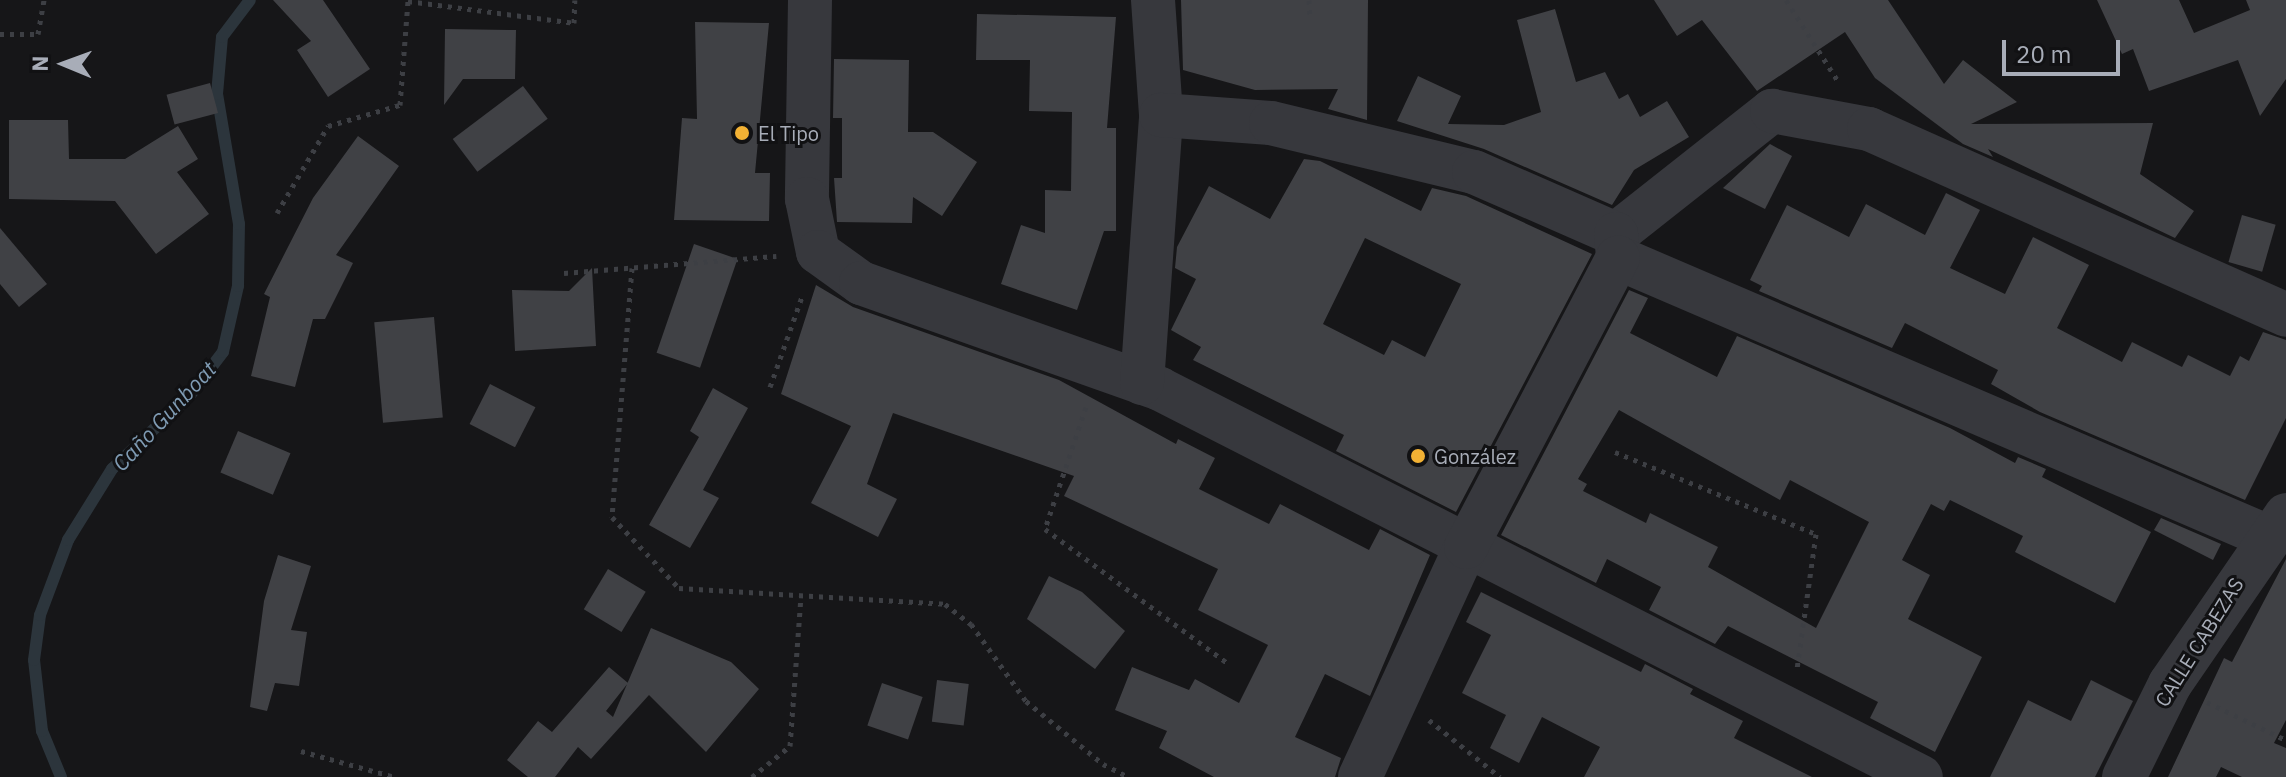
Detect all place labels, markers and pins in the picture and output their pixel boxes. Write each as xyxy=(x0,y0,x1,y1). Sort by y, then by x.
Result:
place label: El Tipo xyxy=(758,121,819,145)
marker: El Tipo xyxy=(733,124,751,142)
place label: González xyxy=(1434,444,1516,468)
marker: González xyxy=(1409,447,1427,465)

